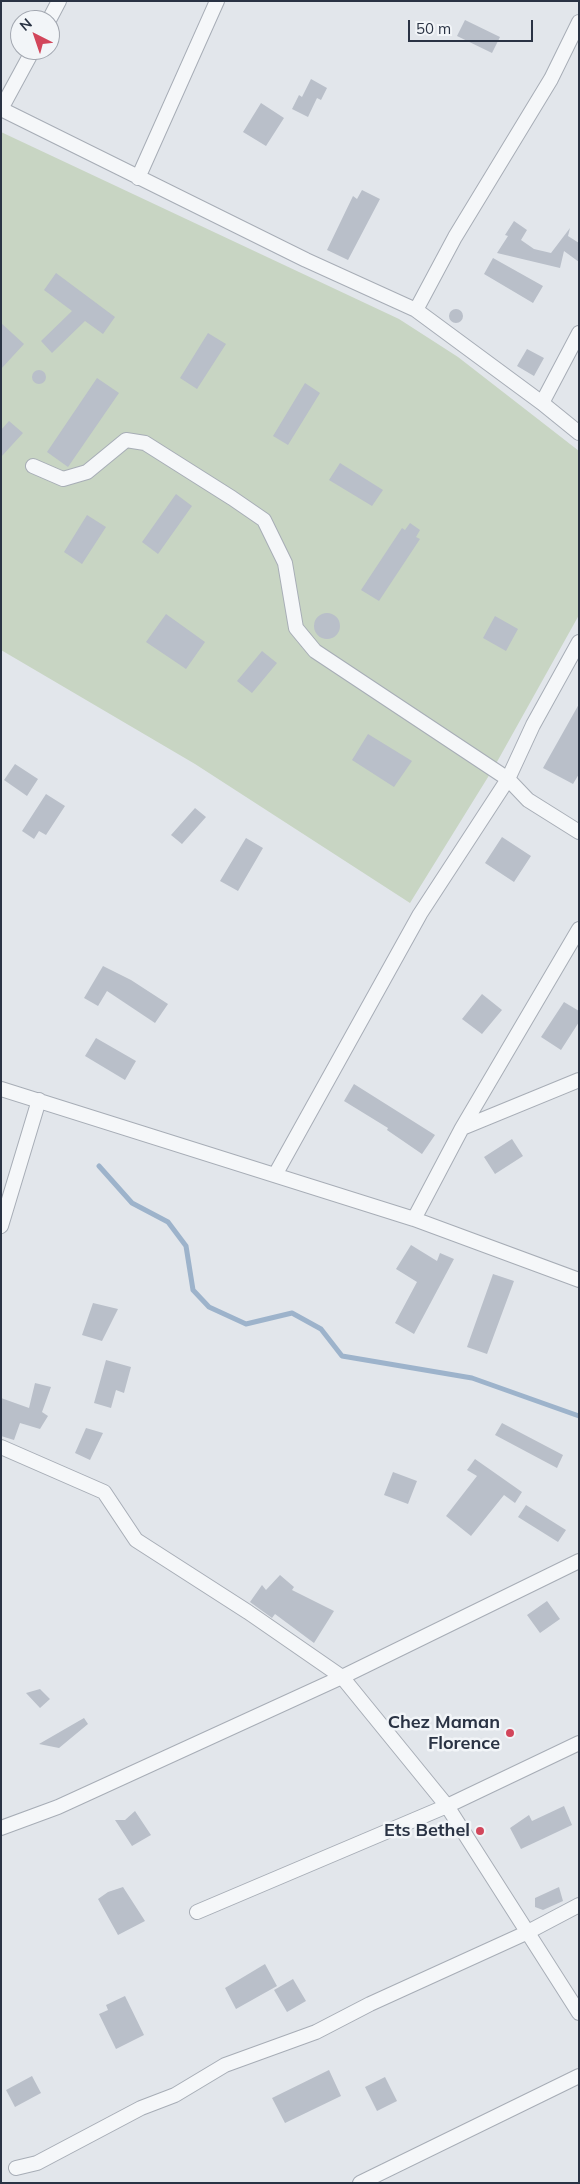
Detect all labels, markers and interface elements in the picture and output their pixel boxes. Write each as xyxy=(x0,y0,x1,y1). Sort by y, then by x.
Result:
north arrow xyxy=(10,10,60,60)
scale bar xyxy=(410,10,535,42)
text: N xyxy=(16,14,36,35)
text: 50 m xyxy=(416,19,451,38)
place label: Chez Maman Florence xyxy=(388,1712,500,1755)
marker: Chez Maman Florence xyxy=(504,1727,516,1739)
place label: Ets Bethel xyxy=(384,1820,470,1842)
marker: Ets Bethel xyxy=(474,1825,486,1837)

